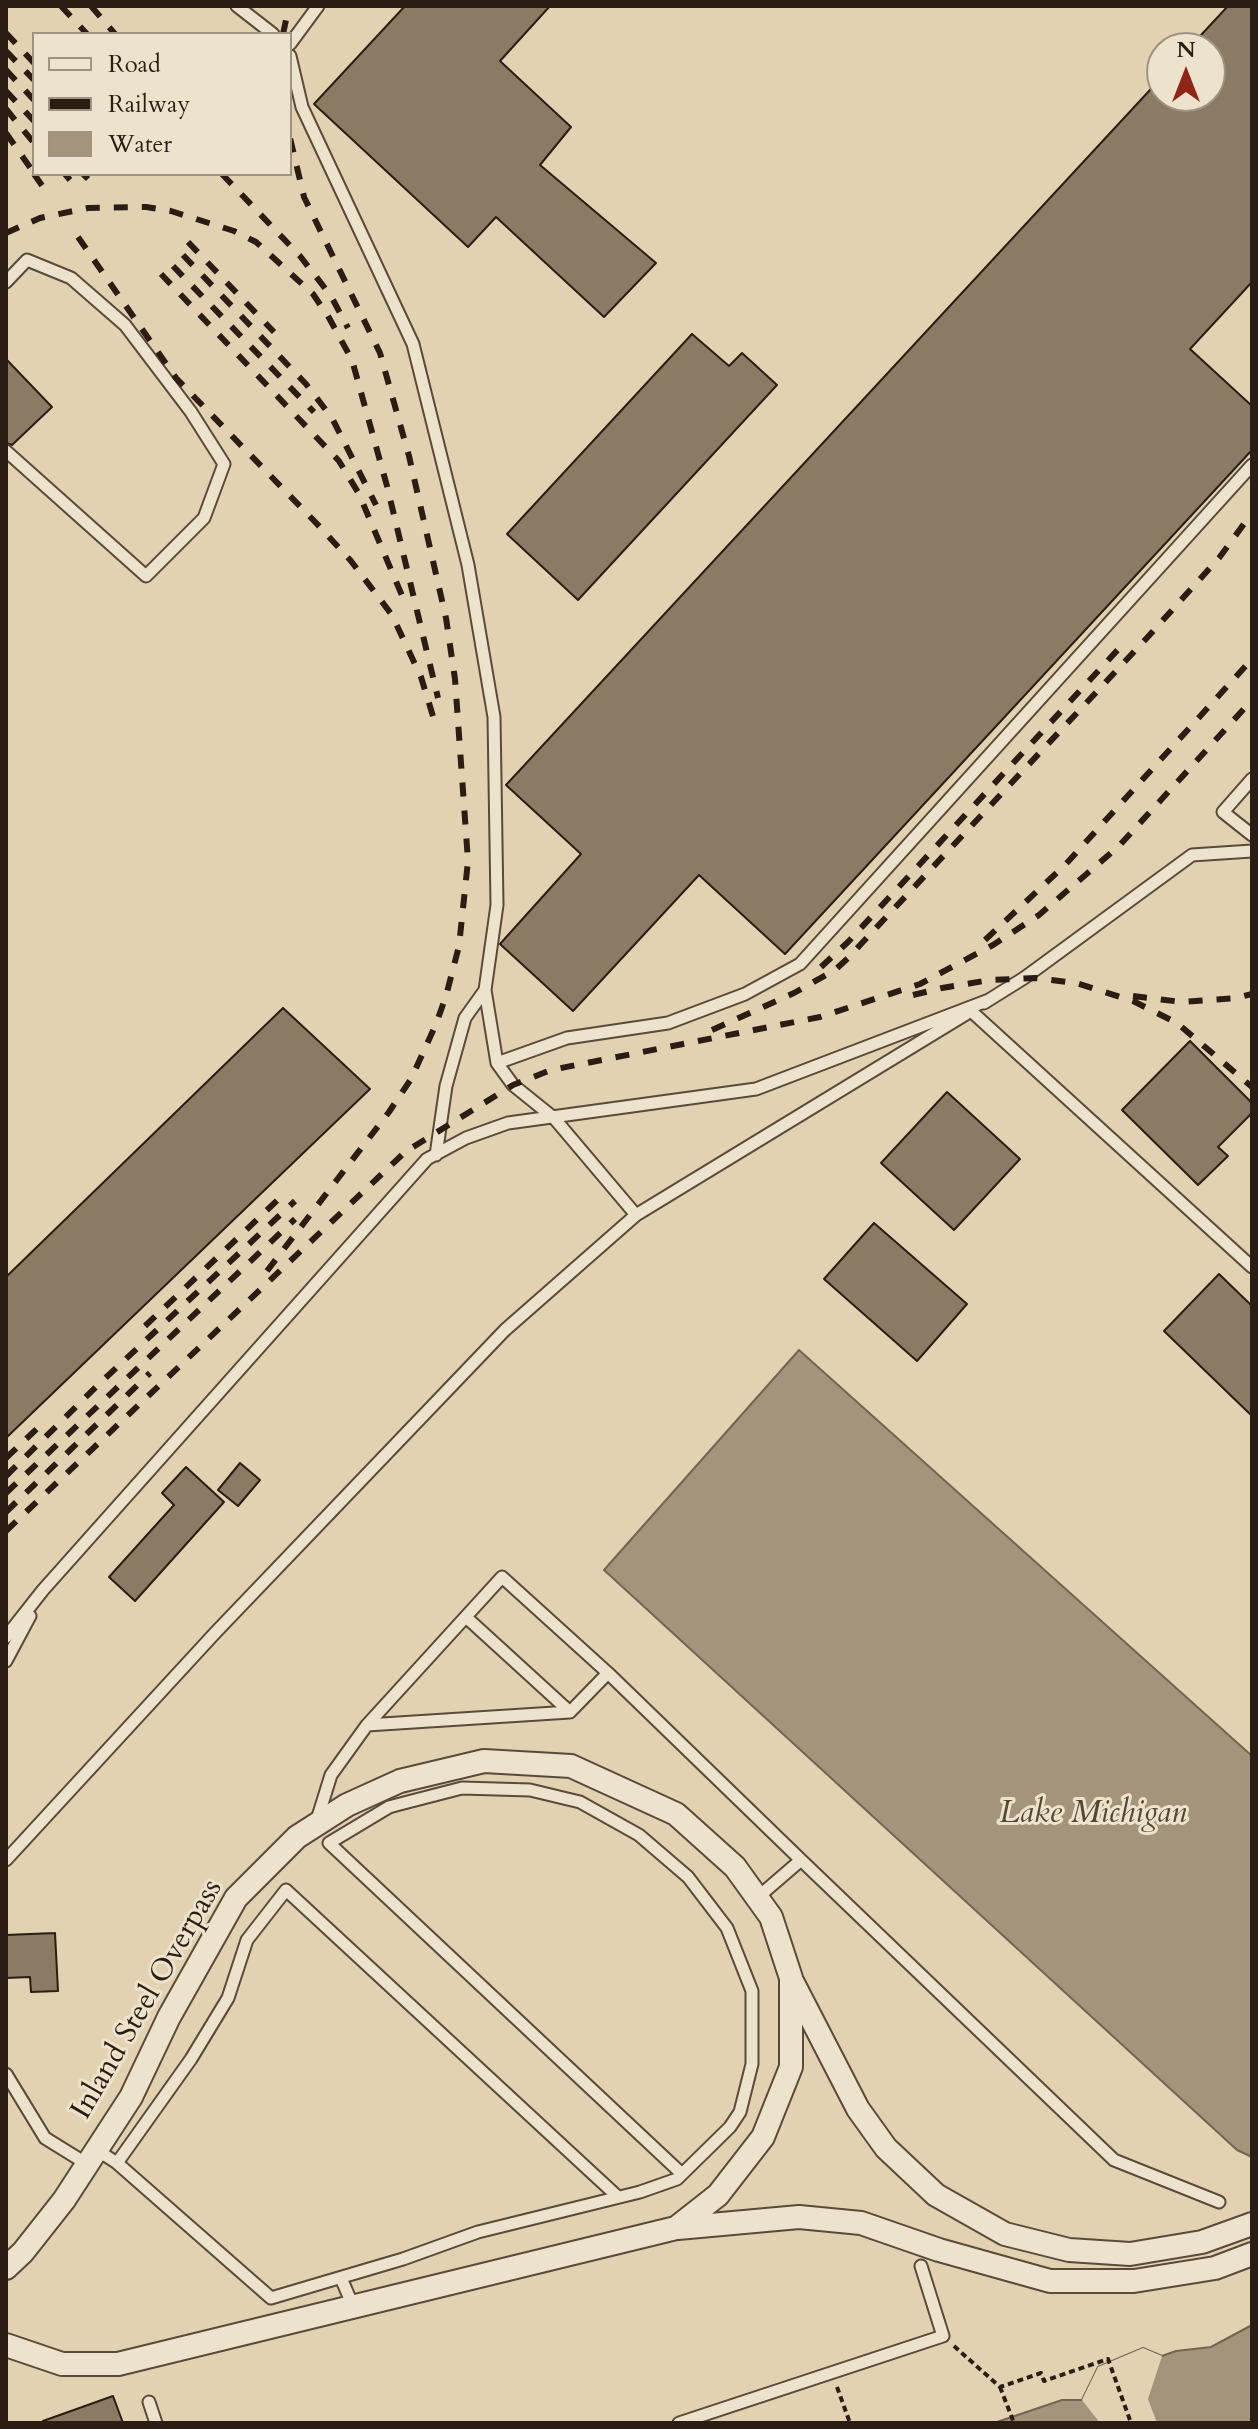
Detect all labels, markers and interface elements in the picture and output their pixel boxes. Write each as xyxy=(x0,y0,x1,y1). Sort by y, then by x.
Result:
legend xyxy=(32,32,292,176)
north arrow xyxy=(1146,32,1226,112)
text: N xyxy=(1176,35,1196,65)
text: Road xyxy=(108,48,161,81)
text: Railway xyxy=(108,88,190,121)
text: Water xyxy=(108,128,172,161)
water label: Lake Michigan xyxy=(999,1796,1187,1834)
street label: Inland Steel Overpass xyxy=(65,1874,231,2126)

